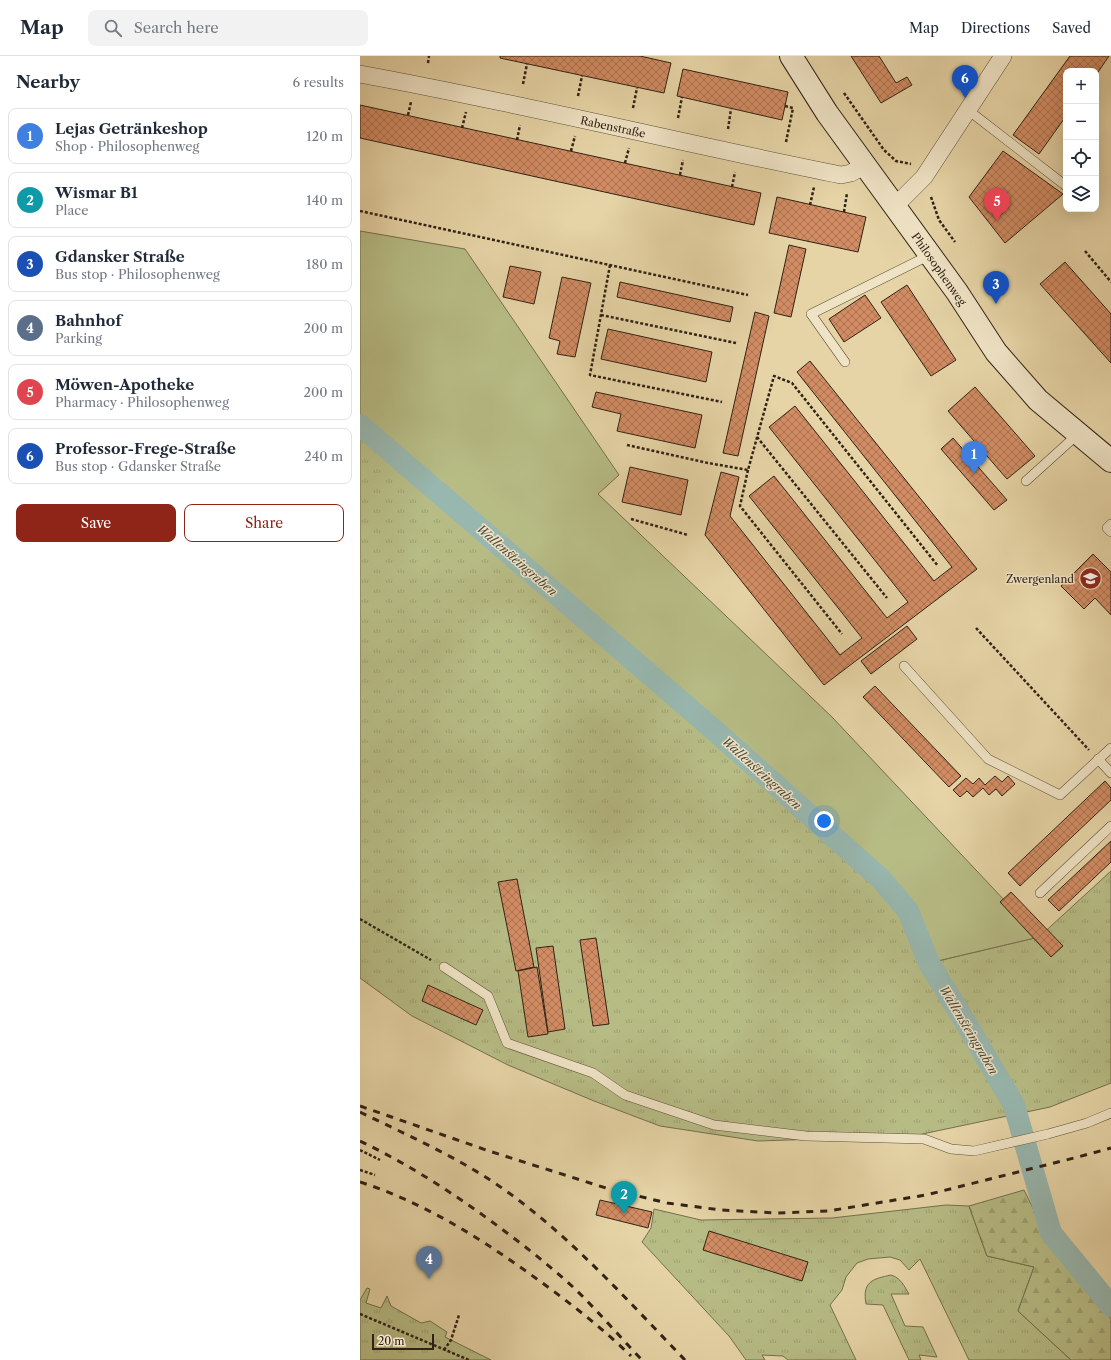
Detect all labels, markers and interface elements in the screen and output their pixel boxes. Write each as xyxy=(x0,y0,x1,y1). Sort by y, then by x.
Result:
search box xyxy=(88,10,368,46)
text: Map xyxy=(20,16,64,39)
icon: search xyxy=(102,17,124,39)
text: Search here xyxy=(134,18,219,37)
text: Map xyxy=(909,19,939,37)
text: Directions xyxy=(961,19,1030,37)
text: Saved xyxy=(1052,19,1091,37)
pin: 6 xyxy=(952,65,978,98)
map controls xyxy=(1063,68,1099,212)
button: + xyxy=(1063,68,1099,104)
text: Nearby xyxy=(16,72,80,92)
text: 6 results xyxy=(293,74,344,90)
button: − xyxy=(1063,104,1099,140)
street label: Rabenstraße xyxy=(579,113,647,141)
text: Lejas Getränkeshop xyxy=(55,119,208,138)
text: 1 xyxy=(27,128,33,144)
text: 120 m xyxy=(306,128,343,144)
text: Shop · Philosophenweg xyxy=(55,138,199,154)
button: locate xyxy=(1063,140,1099,176)
button: layers xyxy=(1063,176,1099,212)
text: Wismar B1 xyxy=(55,183,138,202)
pin: 5 xyxy=(984,188,1010,221)
text: 2 xyxy=(26,192,34,208)
text: 140 m xyxy=(306,192,343,208)
text: Place xyxy=(55,202,88,218)
street label: Philosophenweg xyxy=(909,230,970,309)
text: Gdansker Straße xyxy=(55,247,185,266)
text: 3 xyxy=(26,256,34,272)
text: 180 m xyxy=(306,256,343,272)
text: Bus stop · Philosophenweg xyxy=(55,266,220,282)
pin: 3 xyxy=(983,271,1009,304)
text: Bahnhof xyxy=(55,311,121,330)
text: 4 xyxy=(26,320,34,336)
text: 200 m xyxy=(303,320,343,336)
text: Parking xyxy=(55,330,102,346)
text: Möwen-Apotheke xyxy=(55,375,194,394)
text: 5 xyxy=(26,384,34,400)
text: 200 m xyxy=(303,384,343,400)
text: Pharmacy · Philosophenweg xyxy=(55,394,229,410)
text: Professor-Frege-Straße xyxy=(55,439,236,458)
pin: 1 xyxy=(961,441,987,474)
text: 6 xyxy=(26,448,34,464)
text: 240 m xyxy=(304,448,343,464)
text: Bus stop · Gdansker Straße xyxy=(55,458,221,474)
button: Save xyxy=(16,504,176,542)
button: Share xyxy=(184,504,344,542)
water label: Wallensteingraben xyxy=(474,521,560,599)
school or university icon: Zwergenland xyxy=(1077,566,1103,592)
place label: Zwergenland xyxy=(1006,572,1074,586)
water label: Wallensteingraben xyxy=(719,733,805,813)
your location xyxy=(814,811,834,831)
water label: Wallensteingraben xyxy=(936,983,1002,1077)
pin: 2 xyxy=(611,1181,637,1214)
pin: 4 xyxy=(416,1246,442,1279)
scale bar xyxy=(372,1332,434,1351)
text: 20 m xyxy=(378,1334,404,1348)

